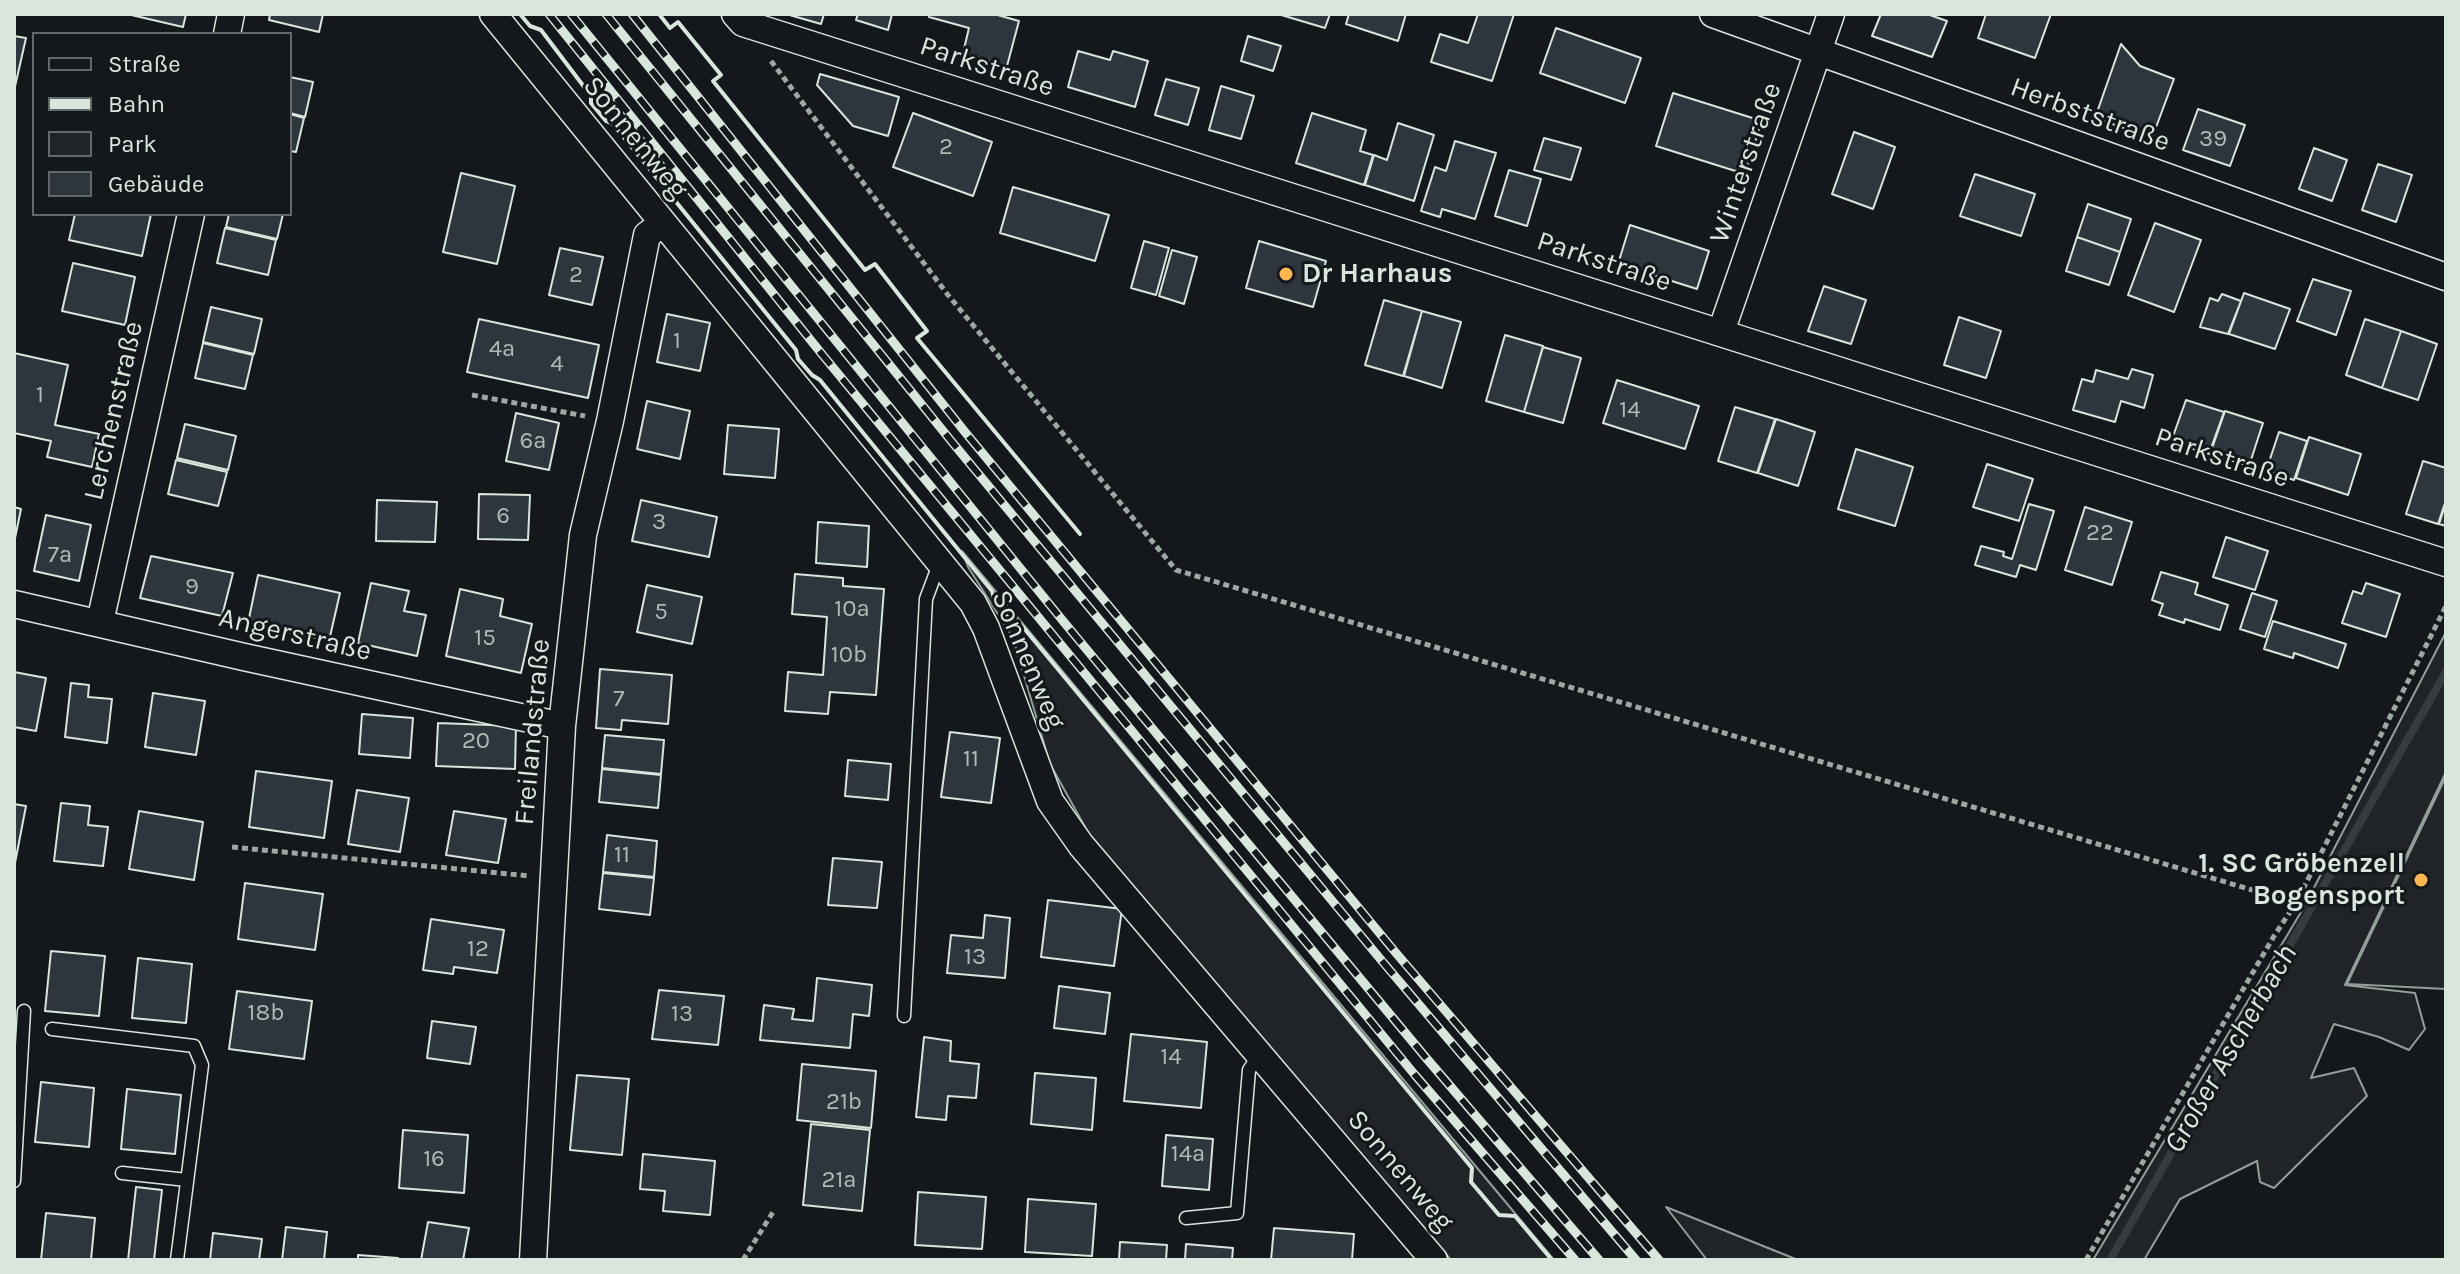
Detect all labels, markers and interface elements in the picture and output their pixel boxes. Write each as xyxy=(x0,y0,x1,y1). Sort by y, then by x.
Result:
street label: Parkstraße xyxy=(916,30,1058,104)
legend xyxy=(32,32,292,216)
text: Straße xyxy=(108,50,180,78)
street label: Sonnenweg xyxy=(575,70,695,206)
street label: Herbststraße xyxy=(2006,71,2174,159)
street label: Winterstraße xyxy=(1703,78,1789,248)
text: Bahn xyxy=(108,90,165,118)
house number: 39 xyxy=(2199,125,2227,153)
text: Park xyxy=(108,130,157,158)
house number: 2 xyxy=(939,133,953,161)
text: Gebäude xyxy=(108,170,204,198)
street label: Parkstraße xyxy=(1533,225,1675,299)
place label: Dr Harhaus xyxy=(1302,257,1453,291)
house number: 2 xyxy=(569,261,583,289)
marker: Dr Harhaus xyxy=(1277,265,1295,283)
street label: Lerchenstraße xyxy=(77,318,151,504)
house number: 1 xyxy=(673,327,681,355)
house number: 4a xyxy=(489,335,515,363)
house number: 4 xyxy=(550,350,564,378)
house number: 1 xyxy=(36,381,44,409)
house number: 14 xyxy=(1619,396,1641,424)
street label: Parkstraße xyxy=(2151,421,2293,495)
house number: 6a xyxy=(520,427,546,455)
house number: 6 xyxy=(496,502,510,530)
house number: 3 xyxy=(652,508,666,536)
house number: 22 xyxy=(2086,519,2114,547)
house number: 7a xyxy=(48,541,72,569)
house number: 9 xyxy=(185,573,199,601)
street label: Sonnenweg xyxy=(984,585,1072,735)
house number: 10a xyxy=(834,595,870,623)
house number: 5 xyxy=(654,598,668,626)
street label: Angerstraße xyxy=(215,601,375,669)
house number: 15 xyxy=(474,624,496,652)
street label: Freilandstraße xyxy=(508,638,558,826)
house number: 10b xyxy=(831,641,867,669)
house number: 7 xyxy=(613,685,625,713)
house number: 20 xyxy=(462,727,490,755)
house number: 11 xyxy=(963,745,979,773)
house number: 11 xyxy=(614,841,630,869)
place label: 1. SC Gröbenzell Bogensport xyxy=(2198,847,2405,913)
marker: 1. SC Gröbenzell Bogensport xyxy=(2412,871,2430,889)
house number: 12 xyxy=(467,935,489,963)
water label: Großer Ascherbach xyxy=(2157,938,2305,1160)
house number: 13 xyxy=(964,943,986,971)
house number: 18b xyxy=(248,999,284,1027)
house number: 13 xyxy=(671,1000,693,1028)
house number: 14 xyxy=(1160,1043,1182,1071)
house number: 21b xyxy=(826,1088,862,1116)
street label: Sonnenweg xyxy=(1340,1104,1460,1238)
house number: 14a xyxy=(1171,1140,1205,1168)
house number: 16 xyxy=(423,1145,445,1173)
house number: 21a xyxy=(821,1166,857,1194)

